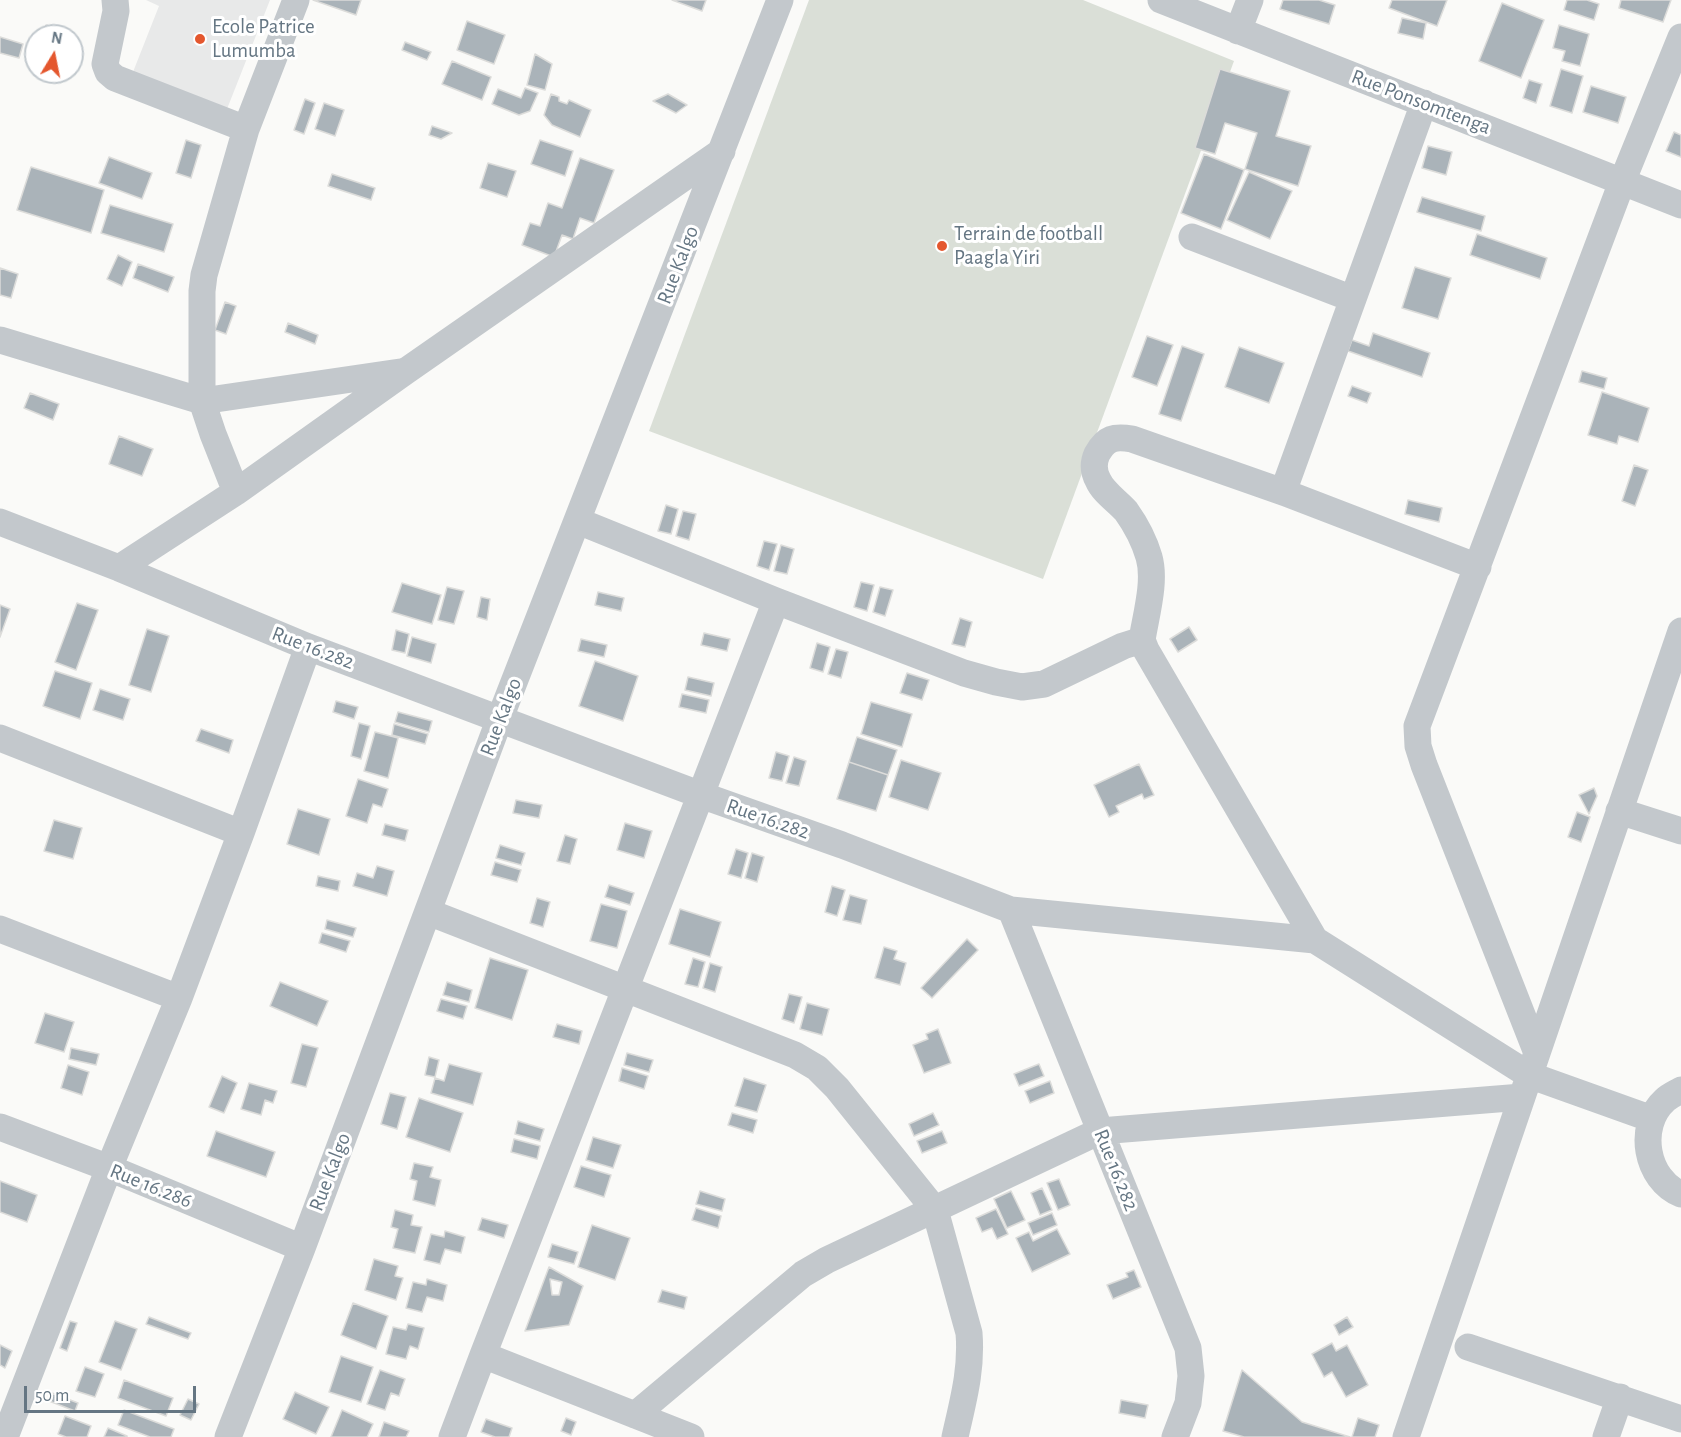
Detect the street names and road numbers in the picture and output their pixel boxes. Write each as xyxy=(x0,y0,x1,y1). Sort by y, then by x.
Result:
street label: Rue Ponsomtenga xyxy=(1348,64,1494,140)
street label: Rue Kalgo xyxy=(652,222,704,308)
street label: Rue 16.282 xyxy=(268,621,358,675)
street label: Rue Kalgo xyxy=(475,674,527,760)
street label: Rue 16.282 xyxy=(723,793,813,845)
street label: Rue 16.282 xyxy=(1088,1125,1144,1215)
street label: Rue Kalgo xyxy=(304,1129,356,1215)
street label: Rue 16.286 xyxy=(106,1158,196,1214)

